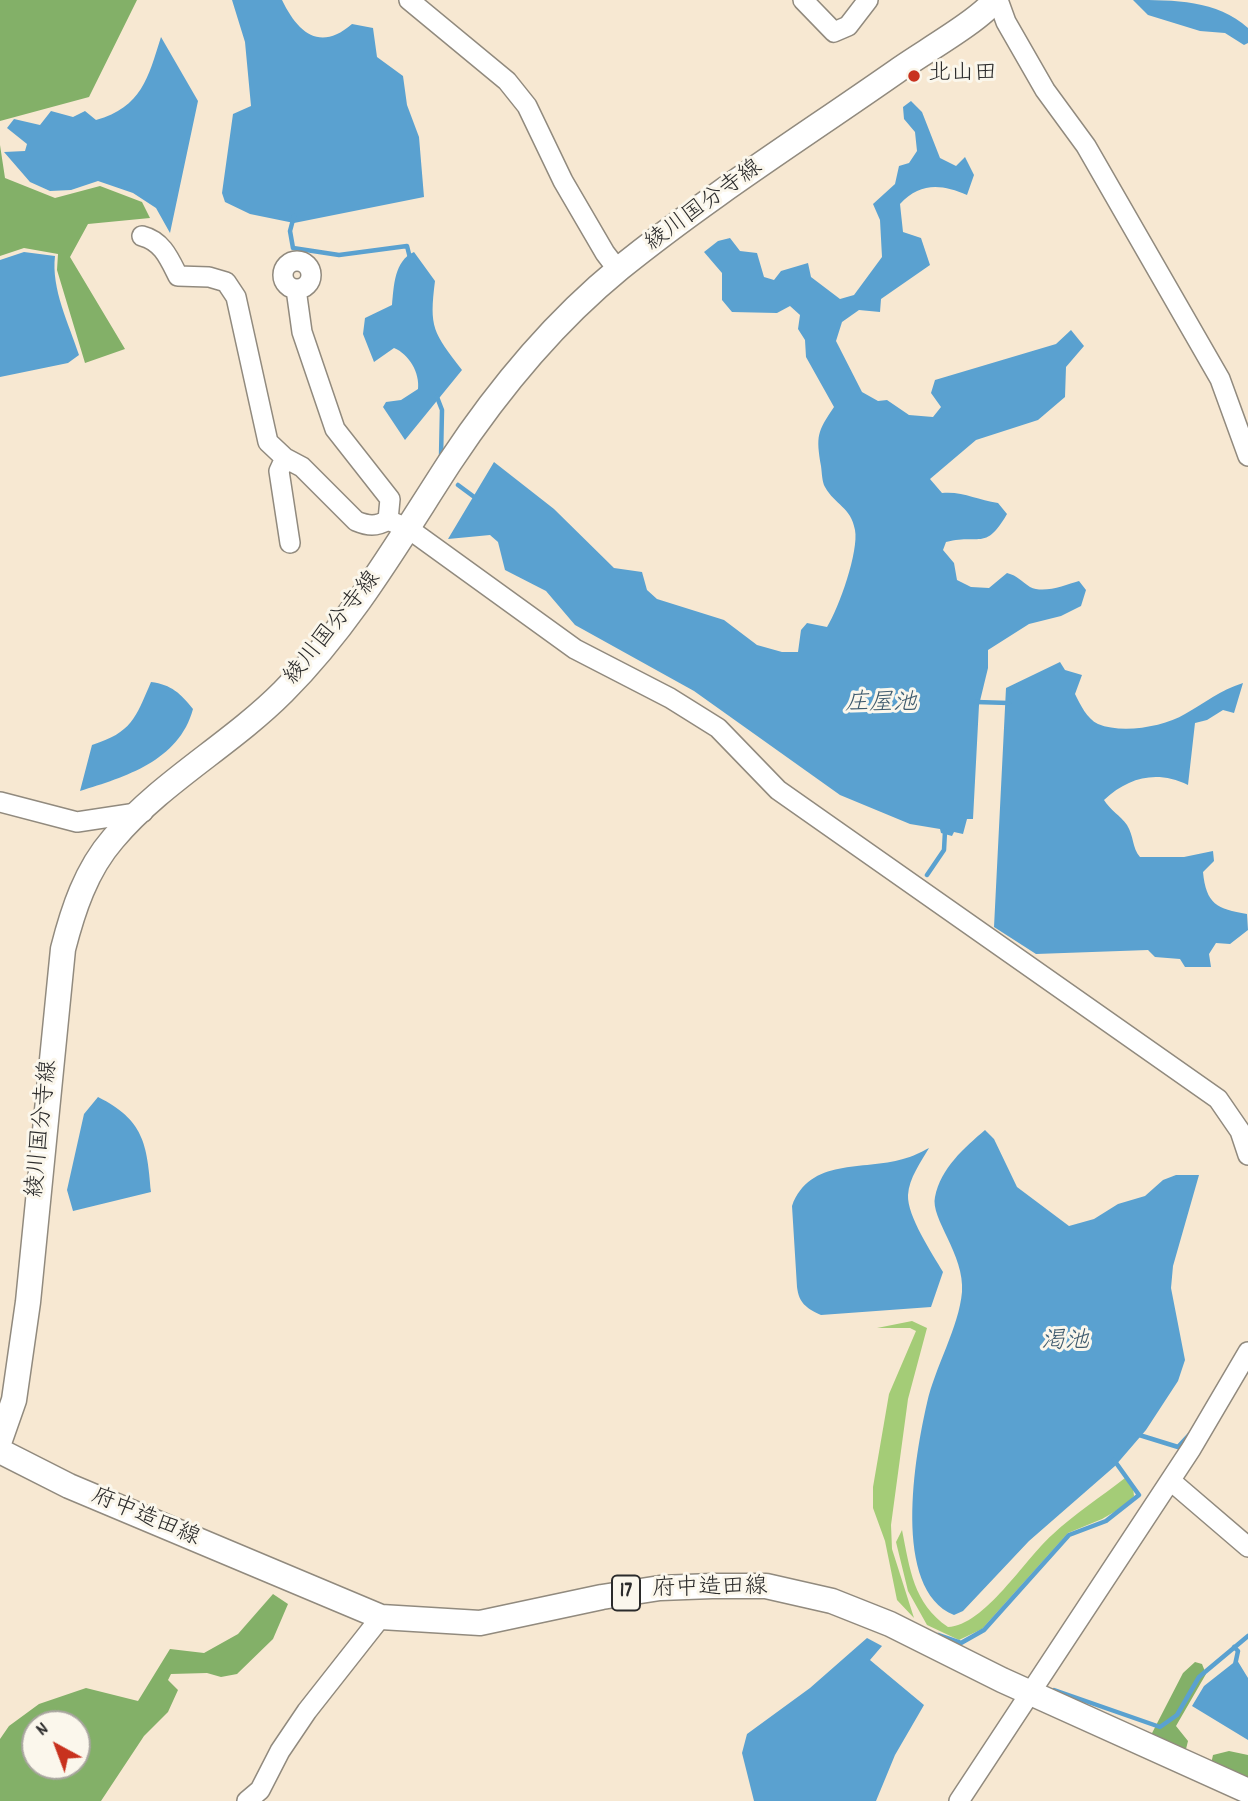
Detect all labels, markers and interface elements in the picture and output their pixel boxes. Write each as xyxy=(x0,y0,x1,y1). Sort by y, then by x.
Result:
place label: 北山田 xyxy=(928,62,997,90)
marker: 北山田 xyxy=(906,68,922,84)
street label: 綾川国分寺線 xyxy=(641,155,769,259)
street label: 綾川国分寺線 xyxy=(280,567,388,691)
water label: 庄屋池 xyxy=(845,692,917,720)
street label: 綾川国分寺線 xyxy=(23,1059,65,1199)
water label: 渇池 xyxy=(1041,1330,1089,1358)
street label: 府中造田線 xyxy=(87,1484,203,1554)
street label: 府中造田線 xyxy=(652,1575,768,1605)
road number: 17 xyxy=(612,1576,640,1610)
north arrow xyxy=(21,1710,91,1780)
text: N xyxy=(31,1717,56,1744)

